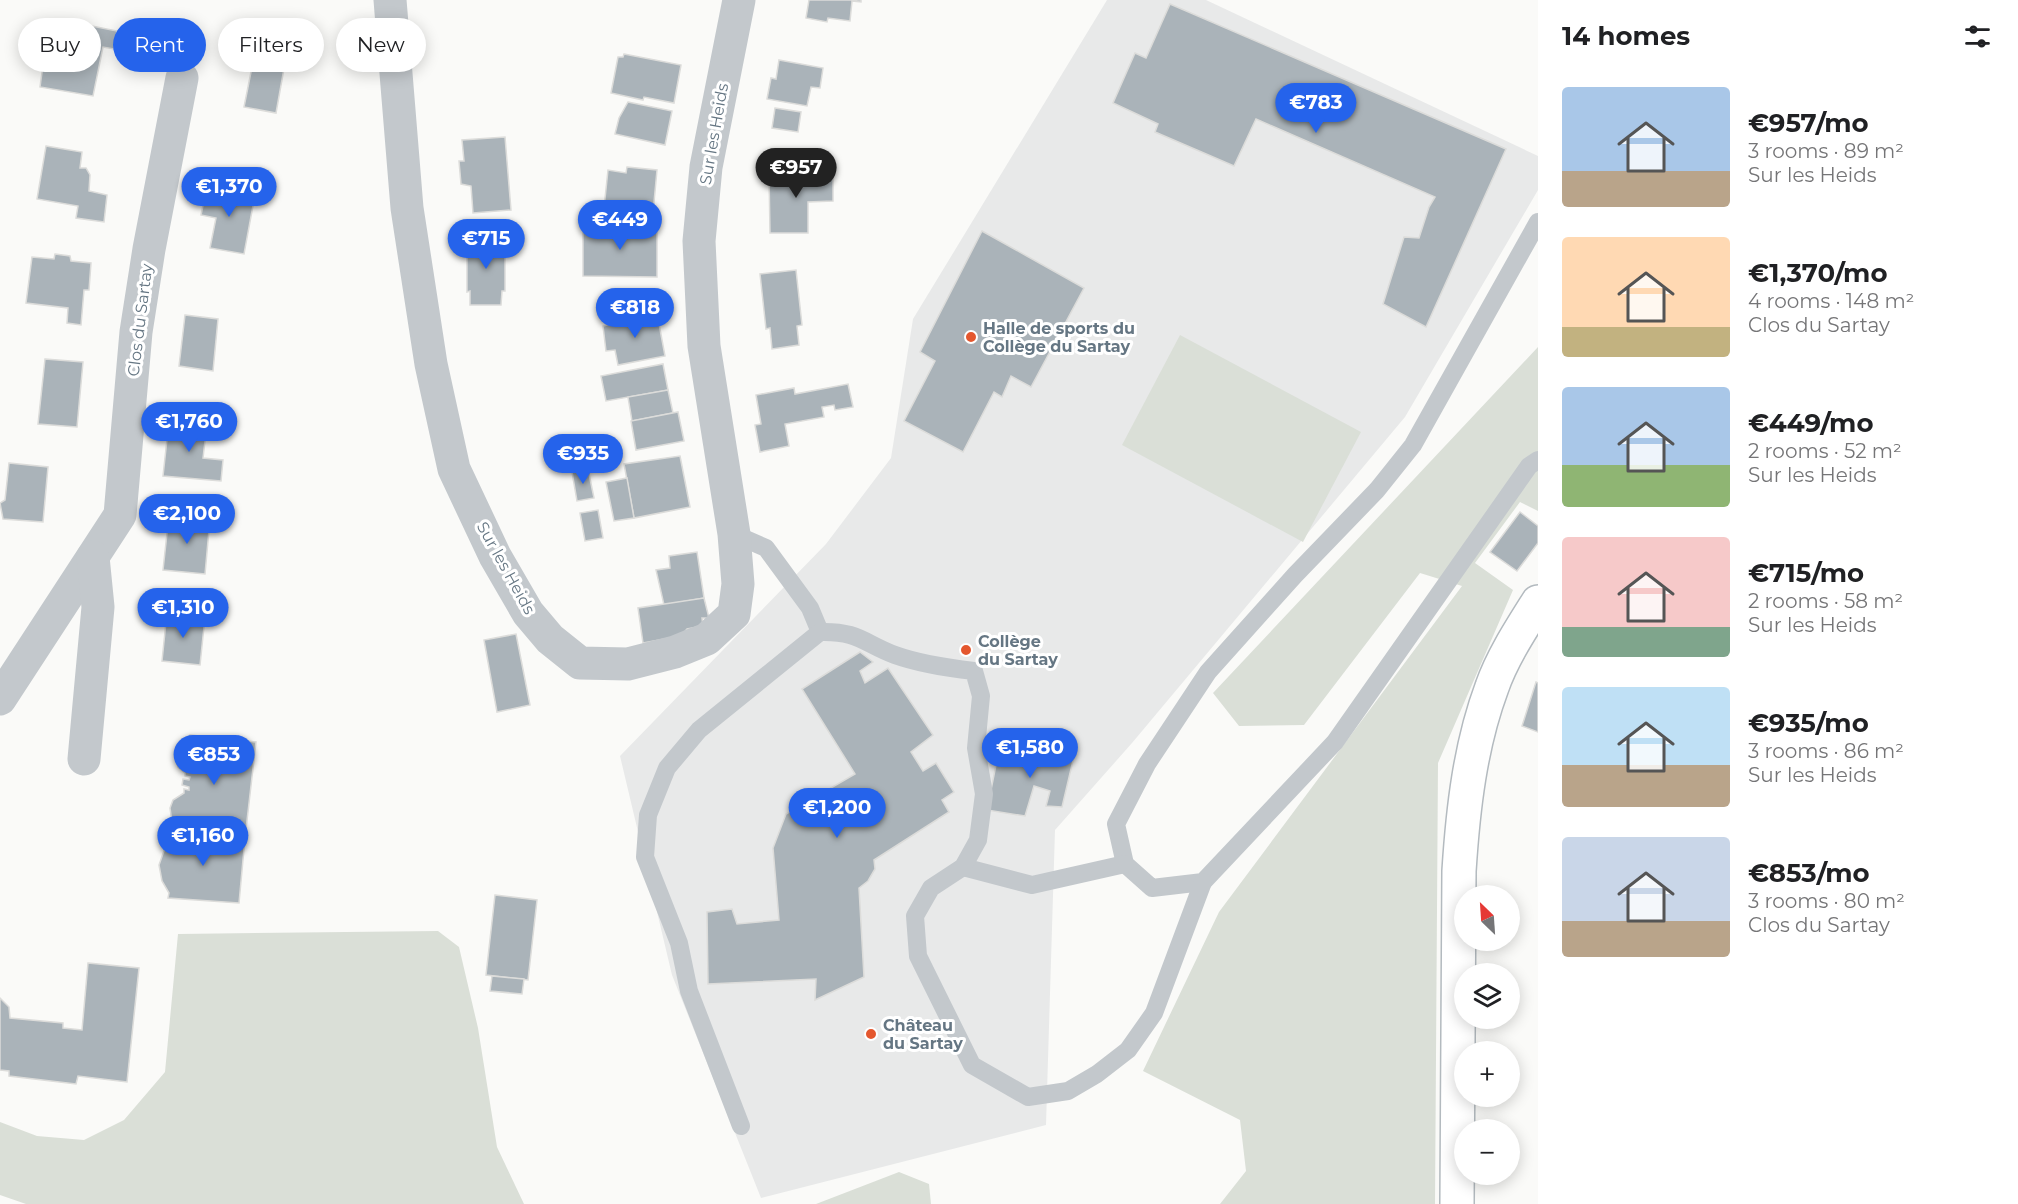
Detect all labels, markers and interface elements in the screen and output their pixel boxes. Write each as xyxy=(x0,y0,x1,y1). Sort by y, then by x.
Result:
chip: Buy xyxy=(18,18,101,72)
chip: Rent xyxy=(113,18,206,72)
chip: Filters xyxy=(218,18,324,72)
chip: New xyxy=(336,18,426,72)
text: 14 homes xyxy=(1562,20,1690,52)
icon: filters xyxy=(1961,20,1994,53)
street label: Sur les Heids xyxy=(696,82,732,186)
pin: €783 xyxy=(1280,83,1352,134)
text: €783 xyxy=(1289,90,1343,114)
text: €957/mo xyxy=(1748,107,1869,139)
icon: home xyxy=(1610,111,1682,183)
text: 3 rooms · 89 m² xyxy=(1748,139,1904,163)
pin: €957 xyxy=(760,148,832,199)
text: €957 xyxy=(770,155,822,179)
text: Sur les Heids xyxy=(1748,163,1877,187)
pin: €1,370 xyxy=(180,167,278,218)
text: €1,370 xyxy=(196,174,262,198)
pin: €449 xyxy=(584,200,656,251)
text: €449 xyxy=(592,207,648,231)
pin: €715 xyxy=(450,219,522,270)
text: €715 xyxy=(462,226,510,250)
text: €1,370/mo xyxy=(1748,257,1887,289)
icon: home xyxy=(1610,261,1682,333)
street label: Clos du Sartay xyxy=(124,262,156,377)
pin: €818 xyxy=(599,288,671,339)
text: 4 rooms · 148 m² xyxy=(1748,289,1914,313)
text: €818 xyxy=(610,295,660,319)
text: Clos du Sartay xyxy=(1748,313,1890,337)
place label: Halle de sports du Collège du Sartay xyxy=(983,319,1135,356)
marker: Halle de sports du Collège du Sartay xyxy=(964,330,978,344)
pin: €1,760 xyxy=(140,402,238,453)
text: €449/mo xyxy=(1748,407,1873,439)
text: €1,760 xyxy=(155,409,223,433)
icon: home xyxy=(1610,411,1682,483)
pin: €935 xyxy=(547,434,619,485)
text: 2 rooms · 52 m² xyxy=(1748,439,1902,463)
text: €935 xyxy=(557,441,609,465)
text: Sur les Heids xyxy=(1748,463,1877,487)
pin: €2,100 xyxy=(138,494,236,545)
text: €2,100 xyxy=(153,501,221,525)
street label: Sur les Heids xyxy=(473,518,539,618)
text: €715/mo xyxy=(1748,557,1864,589)
icon: home xyxy=(1610,561,1682,633)
pin: €1,310 xyxy=(134,588,232,639)
text: 2 rooms · 58 m² xyxy=(1748,589,1903,613)
text: €1,310 xyxy=(152,595,214,619)
text: Sur les Heids xyxy=(1748,613,1877,637)
place label: Collège du Sartay xyxy=(978,632,1058,669)
marker: Collège du Sartay xyxy=(959,643,973,657)
text: €935/mo xyxy=(1748,707,1869,739)
icon: home xyxy=(1610,711,1682,783)
pin: €1,580 xyxy=(981,728,1079,779)
pin: €853 xyxy=(178,735,250,786)
text: €1,580 xyxy=(996,735,1064,759)
text: 3 rooms · 86 m² xyxy=(1748,739,1904,763)
text: €853 xyxy=(188,742,240,766)
text: Sur les Heids xyxy=(1748,763,1877,787)
pin: €1,200 xyxy=(788,788,886,839)
text: €1,200 xyxy=(803,795,871,819)
pin: €1,160 xyxy=(154,816,252,867)
text: €1,160 xyxy=(171,823,235,847)
text: €853/mo xyxy=(1748,857,1870,889)
icon: home xyxy=(1610,861,1682,933)
north arrow xyxy=(1454,885,1520,951)
map controls xyxy=(1454,885,1520,1185)
text: 3 rooms · 80 m² xyxy=(1748,889,1905,913)
text: Clos du Sartay xyxy=(1748,913,1890,937)
button: layers xyxy=(1454,963,1520,1029)
place label: Château du Sartay xyxy=(883,1016,963,1053)
marker: Château du Sartay xyxy=(864,1027,878,1041)
button: + xyxy=(1454,1041,1520,1107)
button: − xyxy=(1454,1119,1520,1185)

